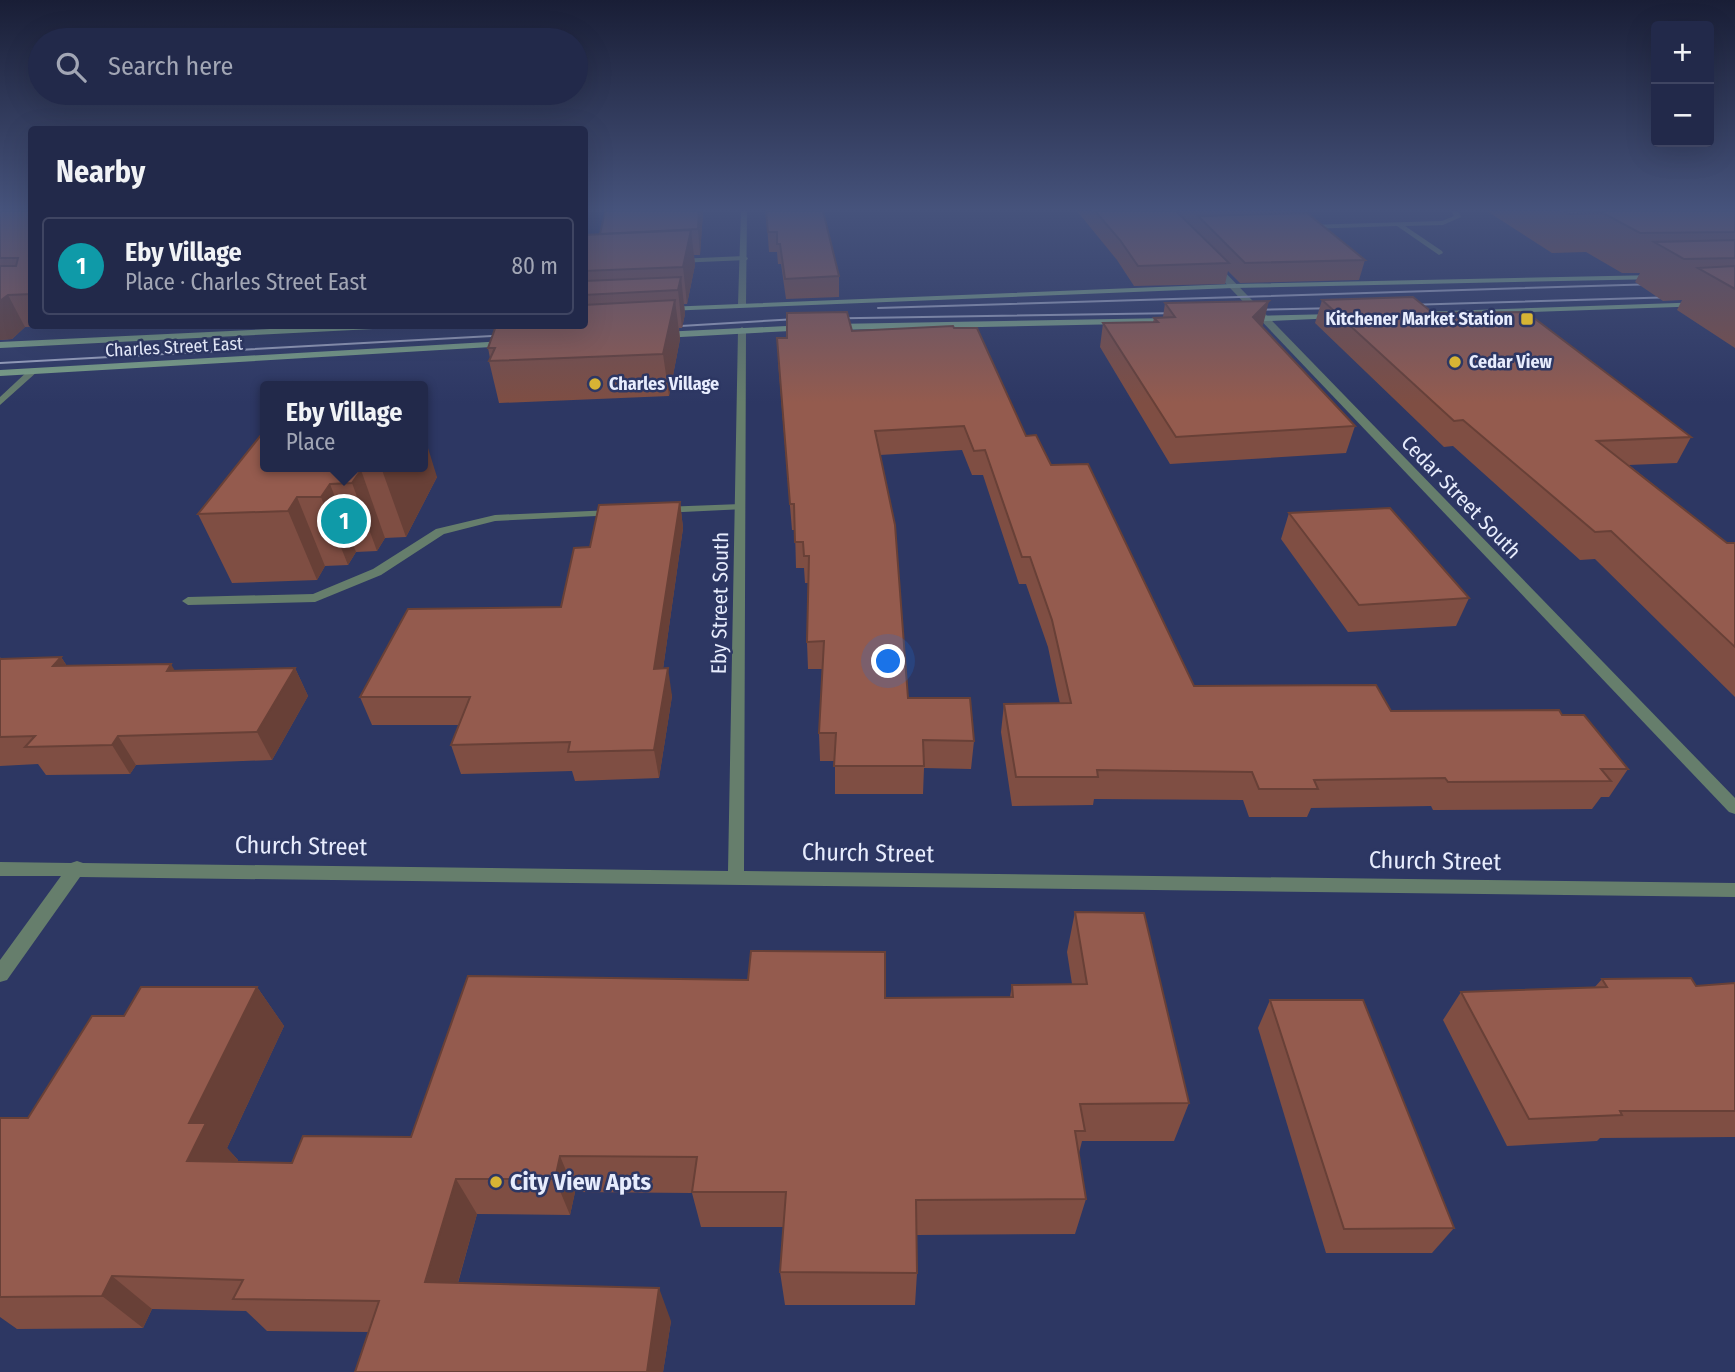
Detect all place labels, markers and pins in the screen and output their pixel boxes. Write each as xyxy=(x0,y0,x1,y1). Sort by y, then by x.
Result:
place label: Kitchener Market Station xyxy=(1325,308,1513,330)
marker: Kitchener Market Station xyxy=(1519,311,1535,327)
place label: Cedar View xyxy=(1469,351,1553,373)
marker: Cedar View xyxy=(1447,354,1463,370)
place label: Charles Village xyxy=(609,373,719,395)
marker: Charles Village xyxy=(587,376,603,392)
pin: 1 xyxy=(321,495,367,547)
place label: City View Apts xyxy=(510,1168,652,1196)
marker: City View Apts xyxy=(488,1174,504,1190)

